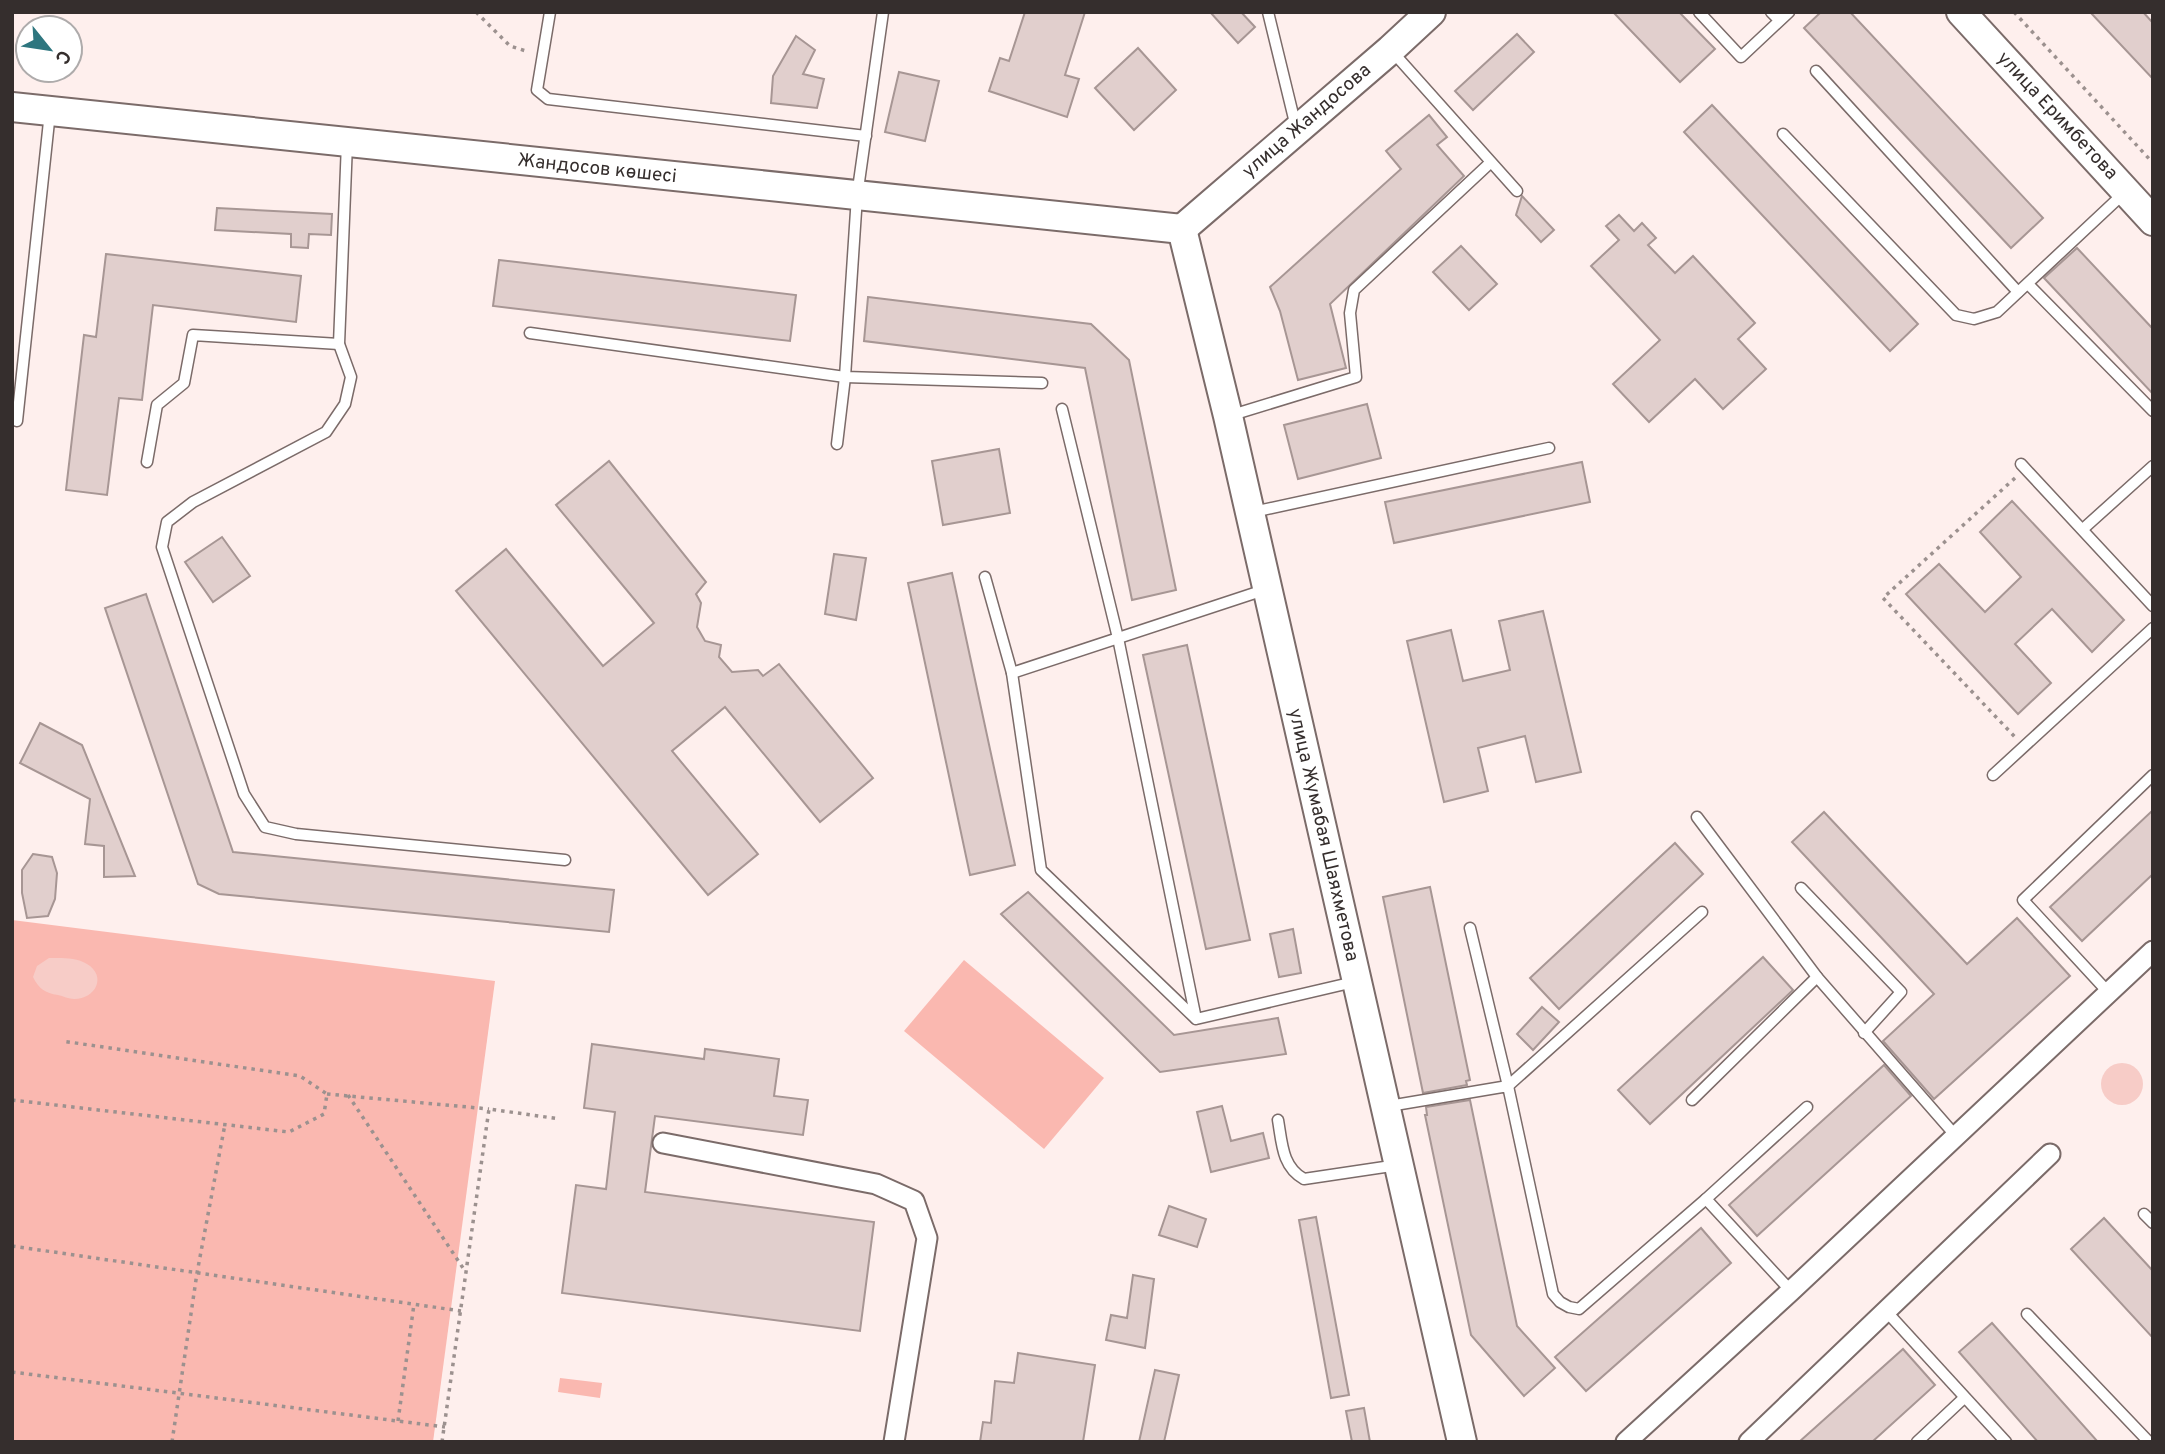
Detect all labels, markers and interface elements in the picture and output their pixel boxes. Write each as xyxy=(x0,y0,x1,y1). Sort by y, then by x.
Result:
north arrow xyxy=(14,14,84,84)
text: С xyxy=(49,45,75,68)
street label: улица Еримбетова xyxy=(1991,47,2123,185)
street label: улица Жандосова xyxy=(1238,59,1376,183)
street label: Жандосов көшесі xyxy=(516,149,678,189)
street label: улица Жумабая Шаяхметова xyxy=(1282,706,1364,964)

